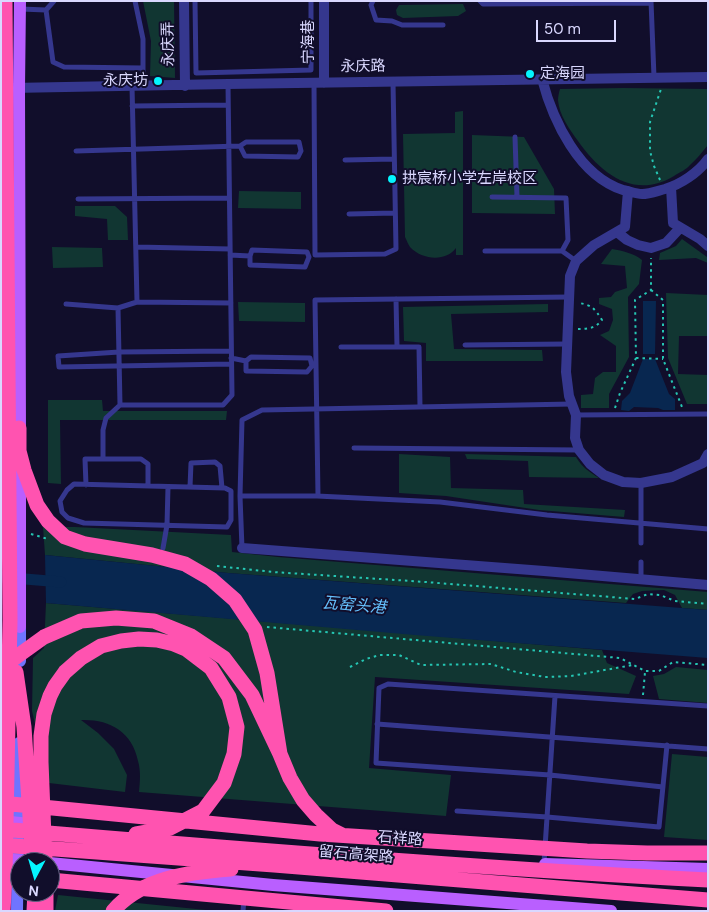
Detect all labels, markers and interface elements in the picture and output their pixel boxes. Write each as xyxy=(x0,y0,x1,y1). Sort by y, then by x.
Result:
scale bar xyxy=(539,10,619,42)
text: 50 m xyxy=(544,19,581,39)
street label: 宁海巷 xyxy=(300,20,318,64)
street label: 永庆弄 xyxy=(160,21,178,67)
street label: 永庆路 xyxy=(340,58,386,76)
place label: 定海园 xyxy=(540,65,585,83)
marker: 定海园 xyxy=(524,68,536,80)
place label: 永庆坊 xyxy=(103,72,148,90)
marker: 永庆坊 xyxy=(152,75,164,87)
place label: 拱宸桥小学左岸校区 xyxy=(402,170,537,188)
marker: 拱宸桥小学左岸校区 xyxy=(386,173,398,185)
water label: 瓦窑头港 xyxy=(321,594,387,618)
street label: 石祥路 xyxy=(377,828,423,850)
street label: 留石高架路 xyxy=(318,843,394,867)
north arrow xyxy=(10,852,60,902)
text: N xyxy=(28,881,40,900)

